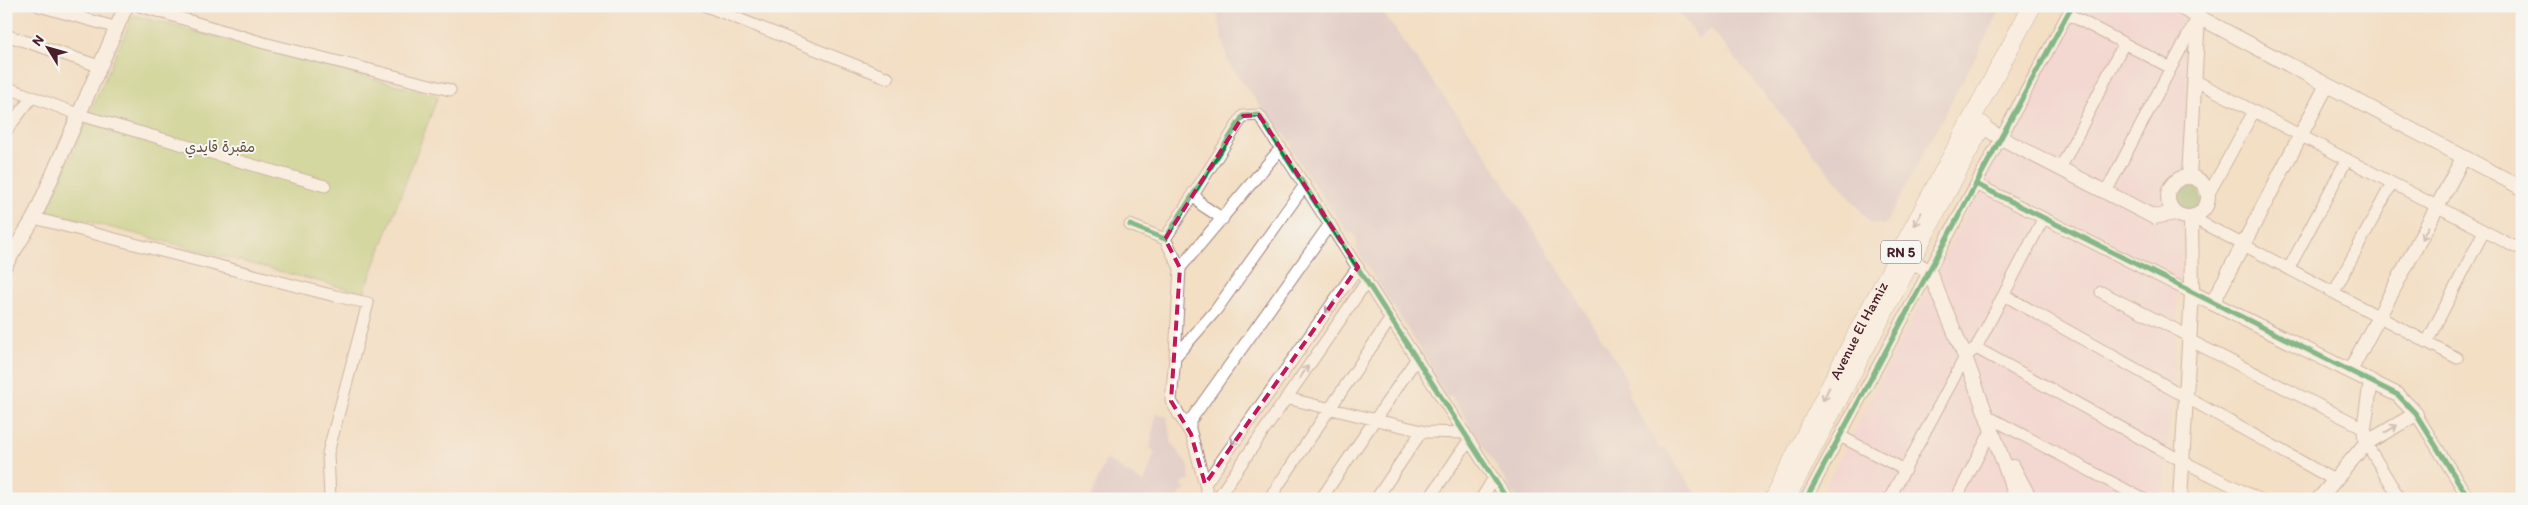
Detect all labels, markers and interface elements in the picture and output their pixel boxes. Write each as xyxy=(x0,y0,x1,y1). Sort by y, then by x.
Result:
north arrow xyxy=(22,22,72,72)
text: N xyxy=(28,32,48,49)
park label: مقبرة قايدي xyxy=(185,138,255,158)
one-way arrow xyxy=(1913,211,1923,226)
one-way arrow xyxy=(2420,225,2430,240)
road number: RN 5 xyxy=(1881,240,1921,264)
street label: Avenue El Hamiz xyxy=(1826,278,1892,382)
one-way arrow xyxy=(1325,299,1335,313)
one-way arrow xyxy=(1299,365,1309,379)
one-way arrow xyxy=(1821,386,1831,401)
one-way arrow xyxy=(2384,423,2398,433)
one-way arrow xyxy=(1231,432,1241,446)

